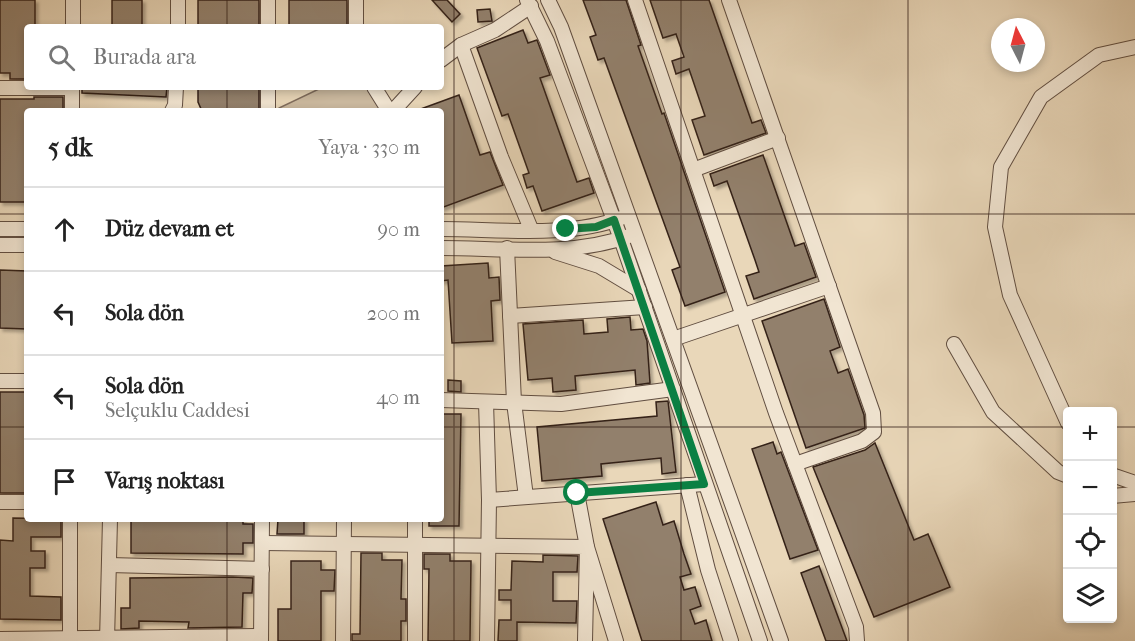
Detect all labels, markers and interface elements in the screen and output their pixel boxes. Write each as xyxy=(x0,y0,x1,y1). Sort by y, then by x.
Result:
north arrow xyxy=(991,18,1045,72)
search box xyxy=(24,24,444,90)
icon: search xyxy=(45,41,78,74)
text: Burada ara xyxy=(93,44,196,70)
text: 5 dk xyxy=(48,132,92,163)
text: Yaya · 330 m xyxy=(318,136,420,159)
icon: ahead xyxy=(48,213,81,246)
route end xyxy=(552,215,578,241)
text: Düz devam et xyxy=(105,216,234,242)
text: 90 m xyxy=(378,218,420,241)
icon: left xyxy=(48,297,81,330)
text: Sola dön xyxy=(105,300,184,326)
text: 200 m xyxy=(367,302,420,325)
text: Sola dön xyxy=(105,373,184,399)
icon: left xyxy=(48,381,81,414)
text: 40 m xyxy=(376,386,420,409)
text: Selçuklu Caddesi xyxy=(105,399,250,422)
map controls xyxy=(1063,407,1117,623)
button: + xyxy=(1063,407,1117,461)
button: − xyxy=(1063,461,1117,515)
icon: arrive xyxy=(48,465,81,498)
text: Varış noktası xyxy=(105,468,224,494)
route start xyxy=(563,479,589,505)
button: locate xyxy=(1063,515,1117,569)
button: layers xyxy=(1063,569,1117,623)

